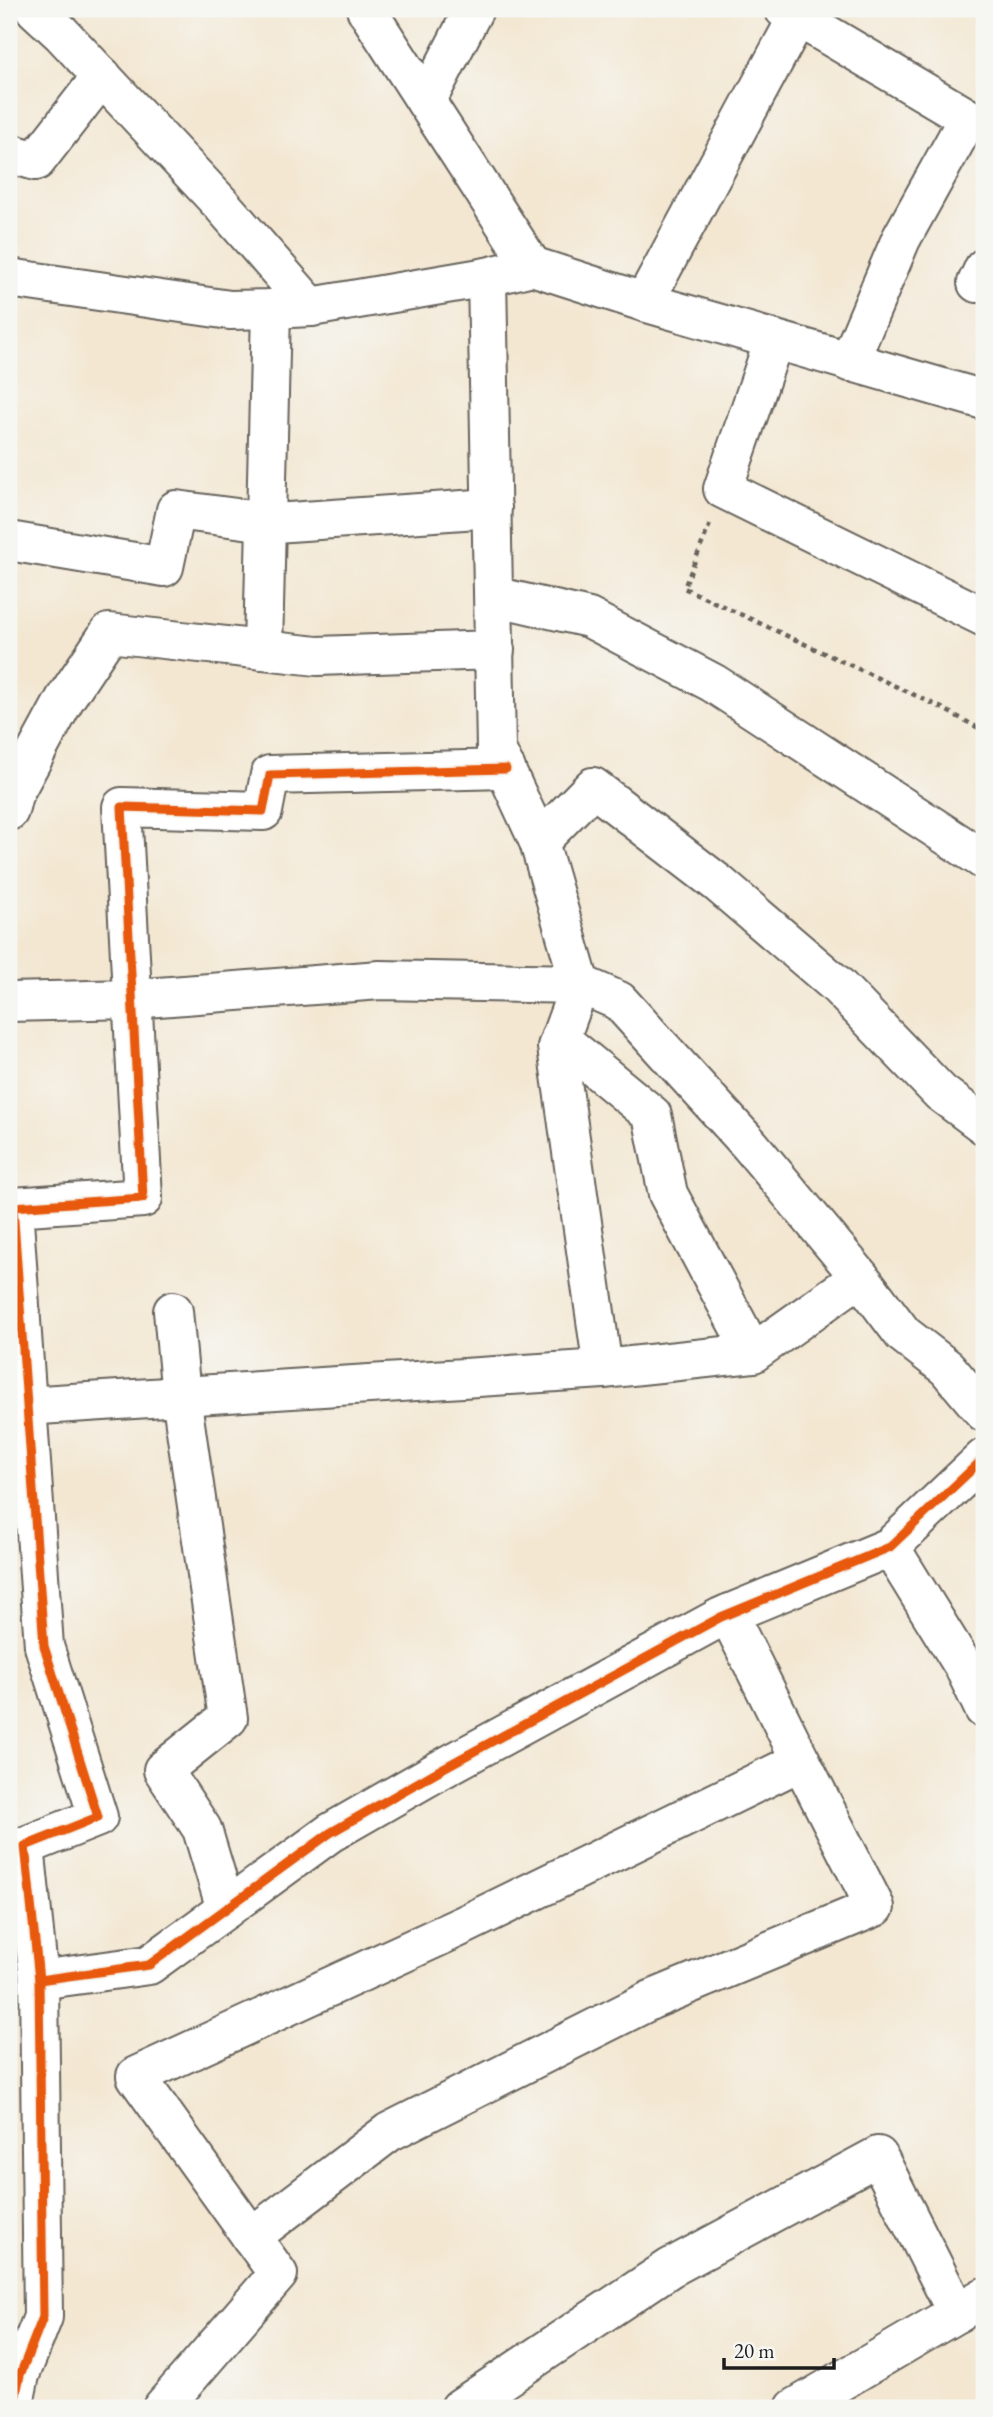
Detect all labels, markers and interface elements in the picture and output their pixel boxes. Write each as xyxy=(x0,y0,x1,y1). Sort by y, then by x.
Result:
scale bar xyxy=(724,2326,834,2370)
text: 20 m xyxy=(734,2337,775,2364)

